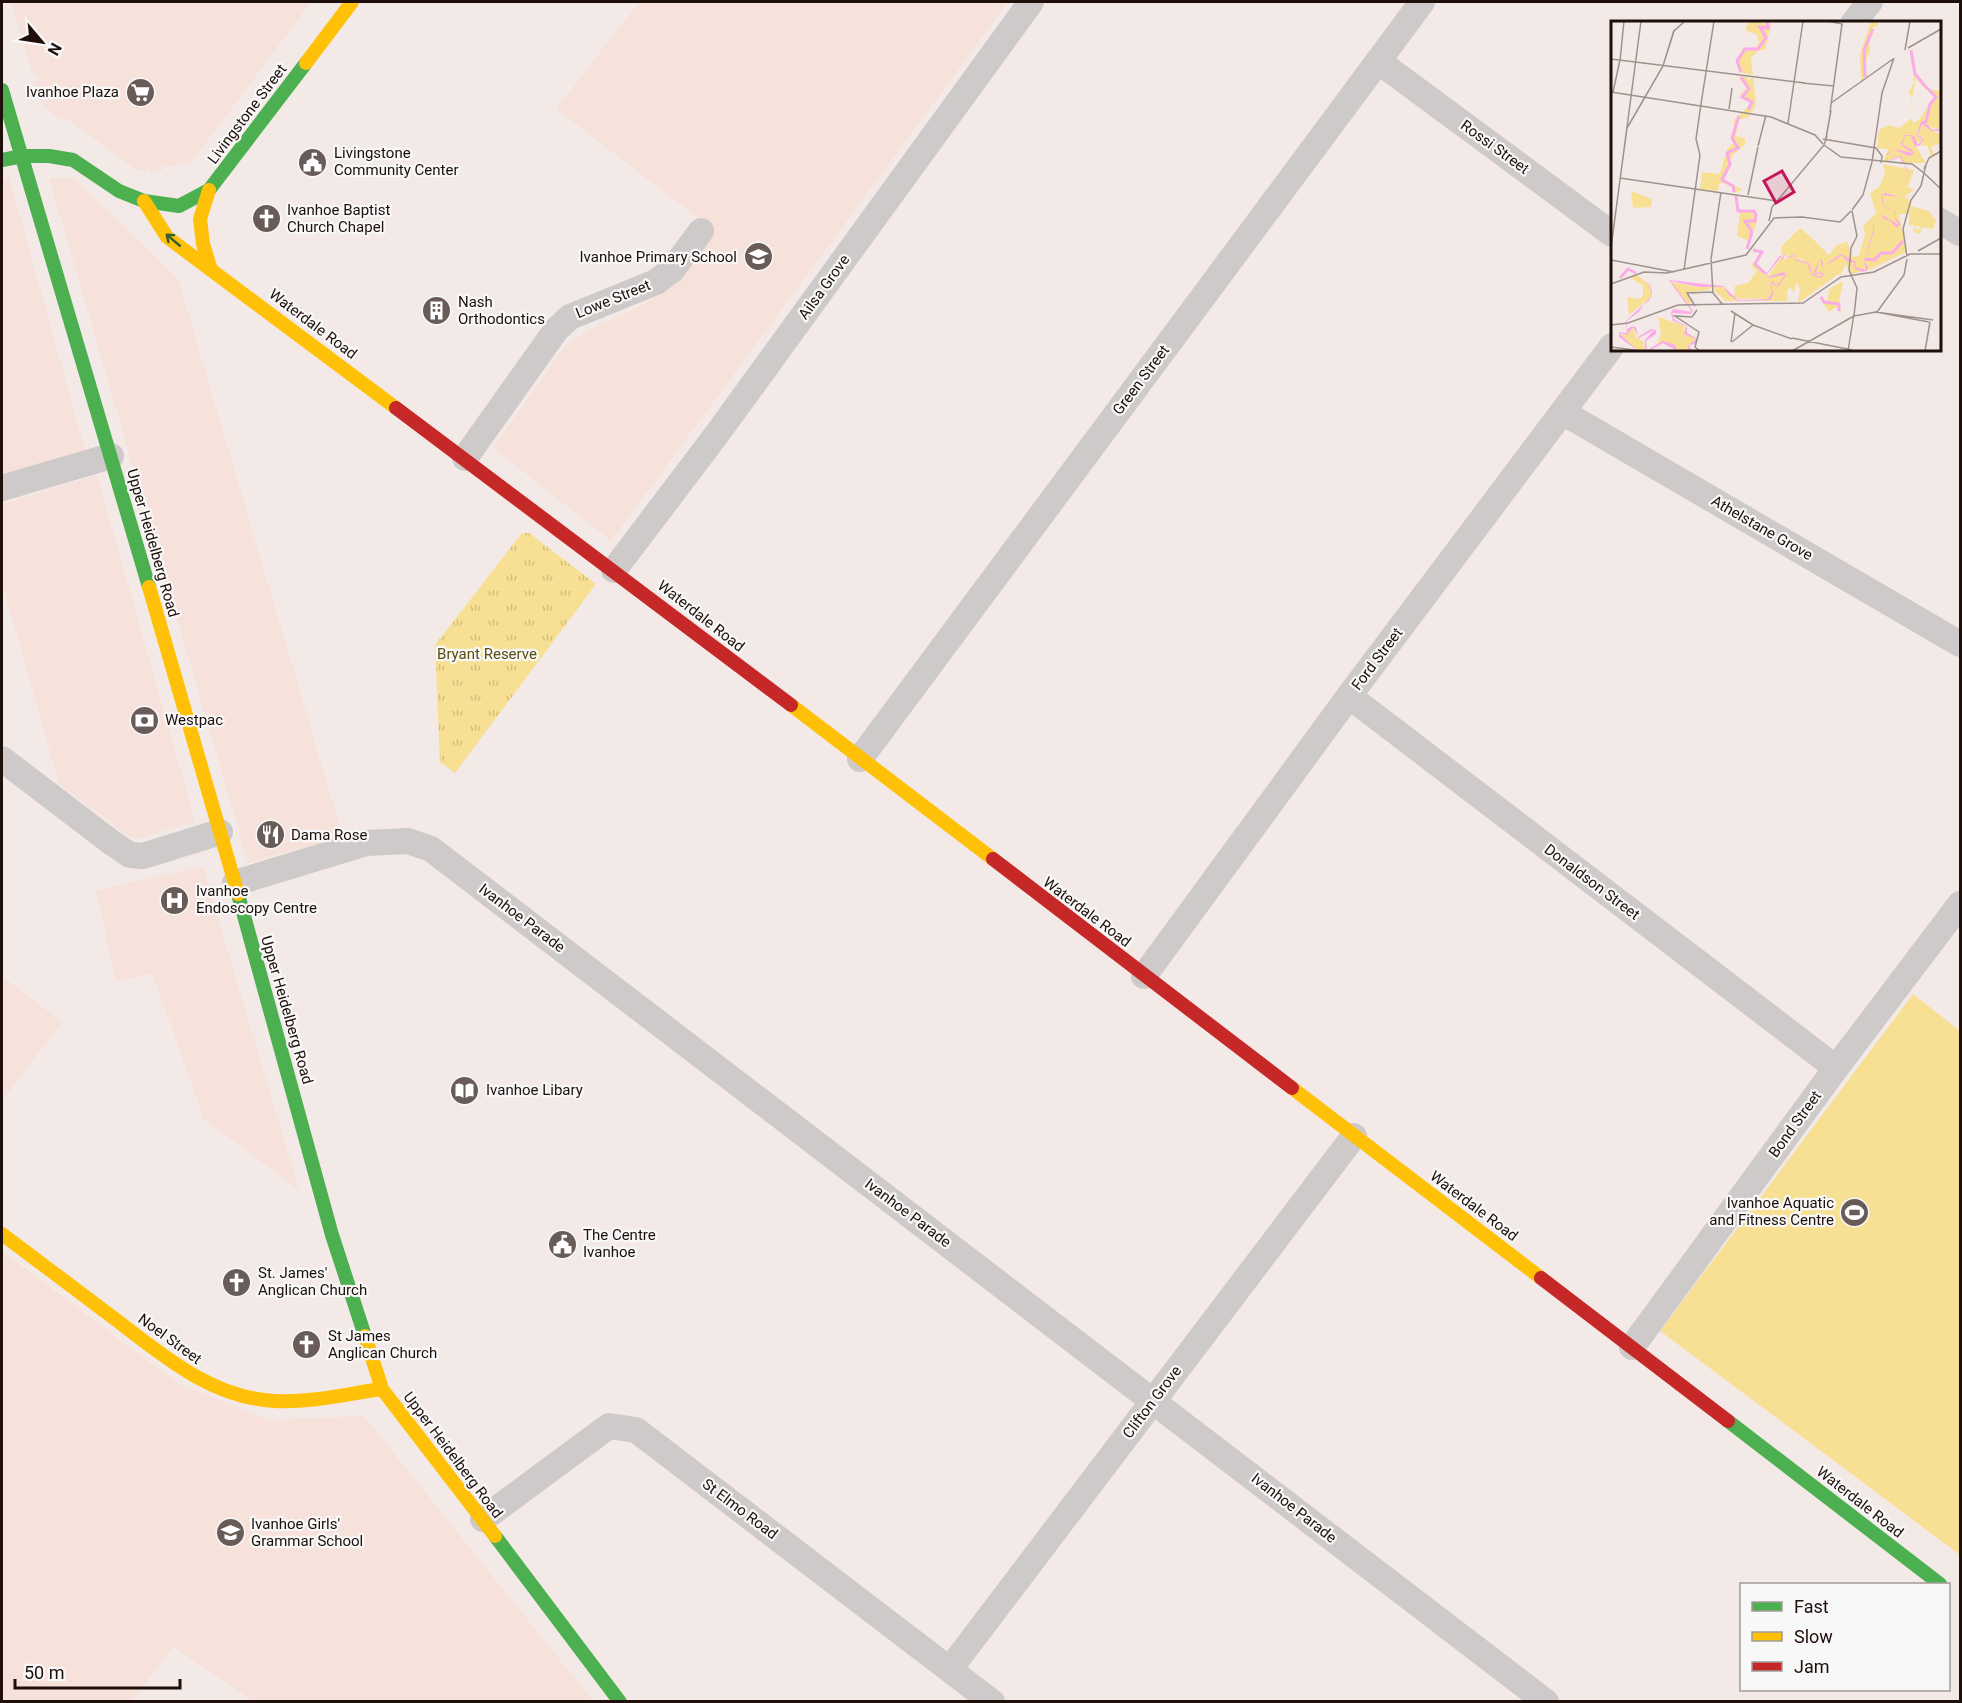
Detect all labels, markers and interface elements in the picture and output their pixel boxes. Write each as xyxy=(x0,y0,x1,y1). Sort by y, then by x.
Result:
north arrow xyxy=(12,12,72,72)
inset map xyxy=(1611,21,1941,351)
text: N xyxy=(44,39,66,59)
street label: Livingstone Street xyxy=(204,61,290,167)
supermarket icon: Ivanhoe Plaza xyxy=(124,76,156,108)
place label: Ivanhoe Plaza xyxy=(26,83,119,101)
street label: Rossi Street xyxy=(1457,116,1533,178)
place label: Livingstone Community Center xyxy=(334,144,459,179)
public building icon: Livingstone Community Center xyxy=(297,146,329,178)
place label: Ivanhoe Baptist Church Chapel xyxy=(287,201,390,236)
church icon: Ivanhoe Baptist Church Chapel xyxy=(250,203,282,235)
one-way arrow xyxy=(166,233,181,247)
school or university icon: Ivanhoe Primary School xyxy=(742,241,774,273)
place label: Ivanhoe Primary School xyxy=(580,248,737,266)
street label: Ailsa Grove xyxy=(795,251,853,323)
street label: Lowe Street xyxy=(573,276,653,322)
street label: Waterdale Road xyxy=(265,285,361,363)
place label: Nash Orthodontics xyxy=(458,293,545,328)
building icon: Nash Orthodontics xyxy=(421,295,453,327)
street label: Green Street xyxy=(1109,342,1173,418)
street label: Upper Heidelberg Road xyxy=(123,467,183,619)
street label: Athelstane Grove xyxy=(1708,492,1816,564)
street label: Waterdale Road xyxy=(654,576,748,656)
street label: Ford Street xyxy=(1348,624,1406,694)
park label: Bryant Reserve xyxy=(437,645,537,663)
bank icon: Westpac xyxy=(128,704,160,736)
place label: Westpac xyxy=(165,711,223,729)
restaurant icon: Dama Rose xyxy=(254,819,286,851)
place label: Dama Rose xyxy=(291,826,368,844)
street label: Donaldson Street xyxy=(1541,840,1643,924)
street label: Waterdale Road xyxy=(1039,873,1135,951)
street label: Ivanhoe Parade xyxy=(475,880,569,956)
place label: Ivanhoe Endoscopy Centre xyxy=(196,882,317,917)
hospital icon: Ivanhoe Endoscopy Centre xyxy=(159,884,191,916)
street label: Upper Heidelberg Road xyxy=(257,934,317,1086)
library icon: Ivanhoe Libary xyxy=(449,1074,481,1106)
place label: Ivanhoe Libary xyxy=(486,1081,583,1099)
street label: Bond Street xyxy=(1765,1087,1825,1161)
street label: Waterdale Road xyxy=(1426,1167,1522,1245)
street label: Ivanhoe Parade xyxy=(861,1175,955,1251)
place label: Ivanhoe Aquatic and Fitness Centre xyxy=(1709,1194,1834,1229)
sports icon: Ivanhoe Aquatic and Fitness Centre xyxy=(1839,1196,1871,1228)
place label: The Centre Ivanhoe xyxy=(583,1226,656,1261)
public building icon: The Centre Ivanhoe xyxy=(546,1228,578,1260)
place label: St. James' Anglican Church xyxy=(258,1264,367,1299)
church icon: St. James' Anglican Church xyxy=(221,1266,253,1298)
street label: Noel Street xyxy=(135,1310,205,1368)
place label: St James Anglican Church xyxy=(328,1327,437,1362)
church icon: St James Anglican Church xyxy=(291,1329,323,1361)
street label: Clifton Grove xyxy=(1119,1362,1185,1442)
street label: Upper Heidelberg Road xyxy=(400,1388,506,1522)
street label: Waterdale Road xyxy=(1813,1462,1907,1542)
street label: Ivanhoe Parade xyxy=(1248,1469,1340,1547)
street label: St Elmo Road xyxy=(699,1475,781,1543)
place label: Ivanhoe Girls' Grammar School xyxy=(251,1515,363,1550)
school or university icon: Ivanhoe Girls' Grammar School xyxy=(214,1517,246,1549)
legend xyxy=(1740,1583,1950,1691)
text: Fast xyxy=(1794,1596,1829,1617)
text: Slow xyxy=(1794,1626,1833,1647)
scale bar xyxy=(15,1652,180,1690)
text: Jam xyxy=(1794,1656,1830,1677)
text: 50 m xyxy=(24,1662,64,1683)

